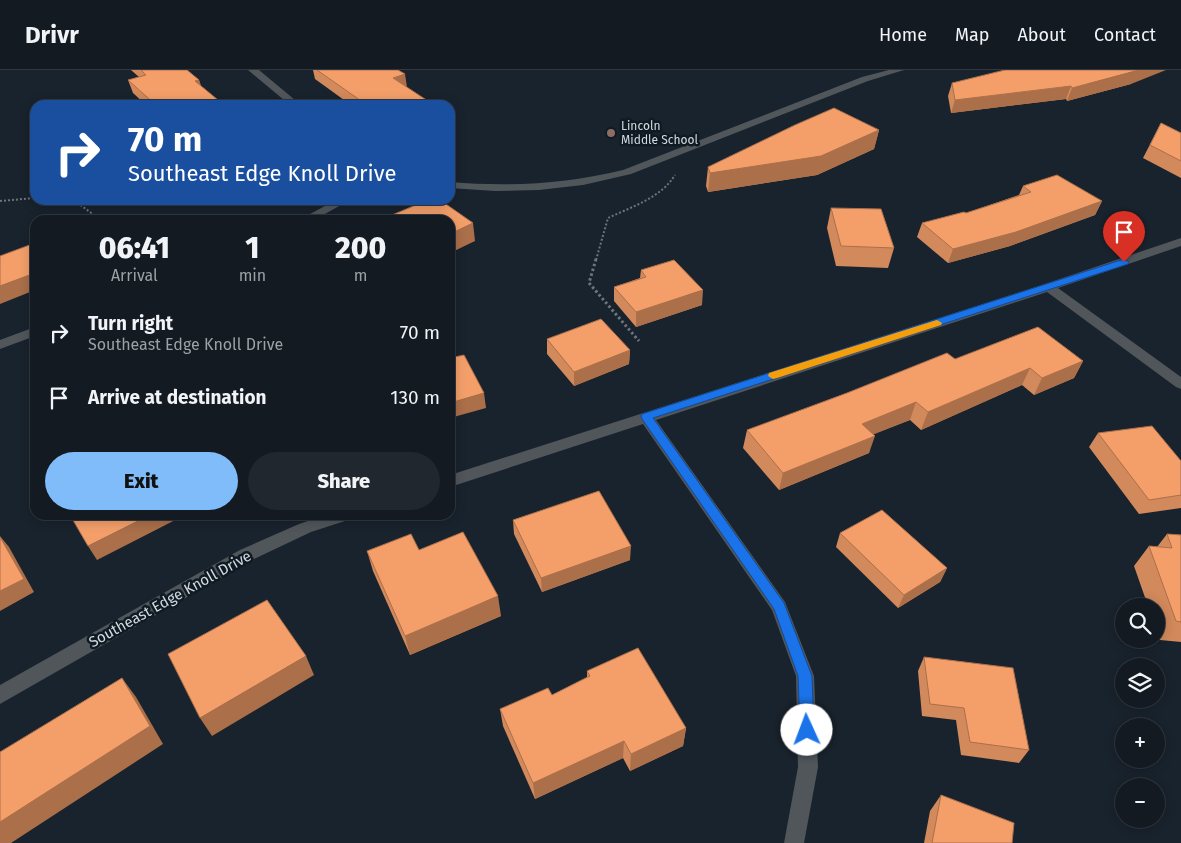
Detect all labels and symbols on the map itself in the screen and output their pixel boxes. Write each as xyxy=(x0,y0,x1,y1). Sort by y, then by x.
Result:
place label: Lincoln Middle School xyxy=(621,119,699,147)
marker: Lincoln Middle School xyxy=(605,127,617,139)
pin xyxy=(1103,211,1145,262)
street label: Southeast Edge Knoll Drive xyxy=(86,547,254,651)
position arrow xyxy=(780,703,832,755)

